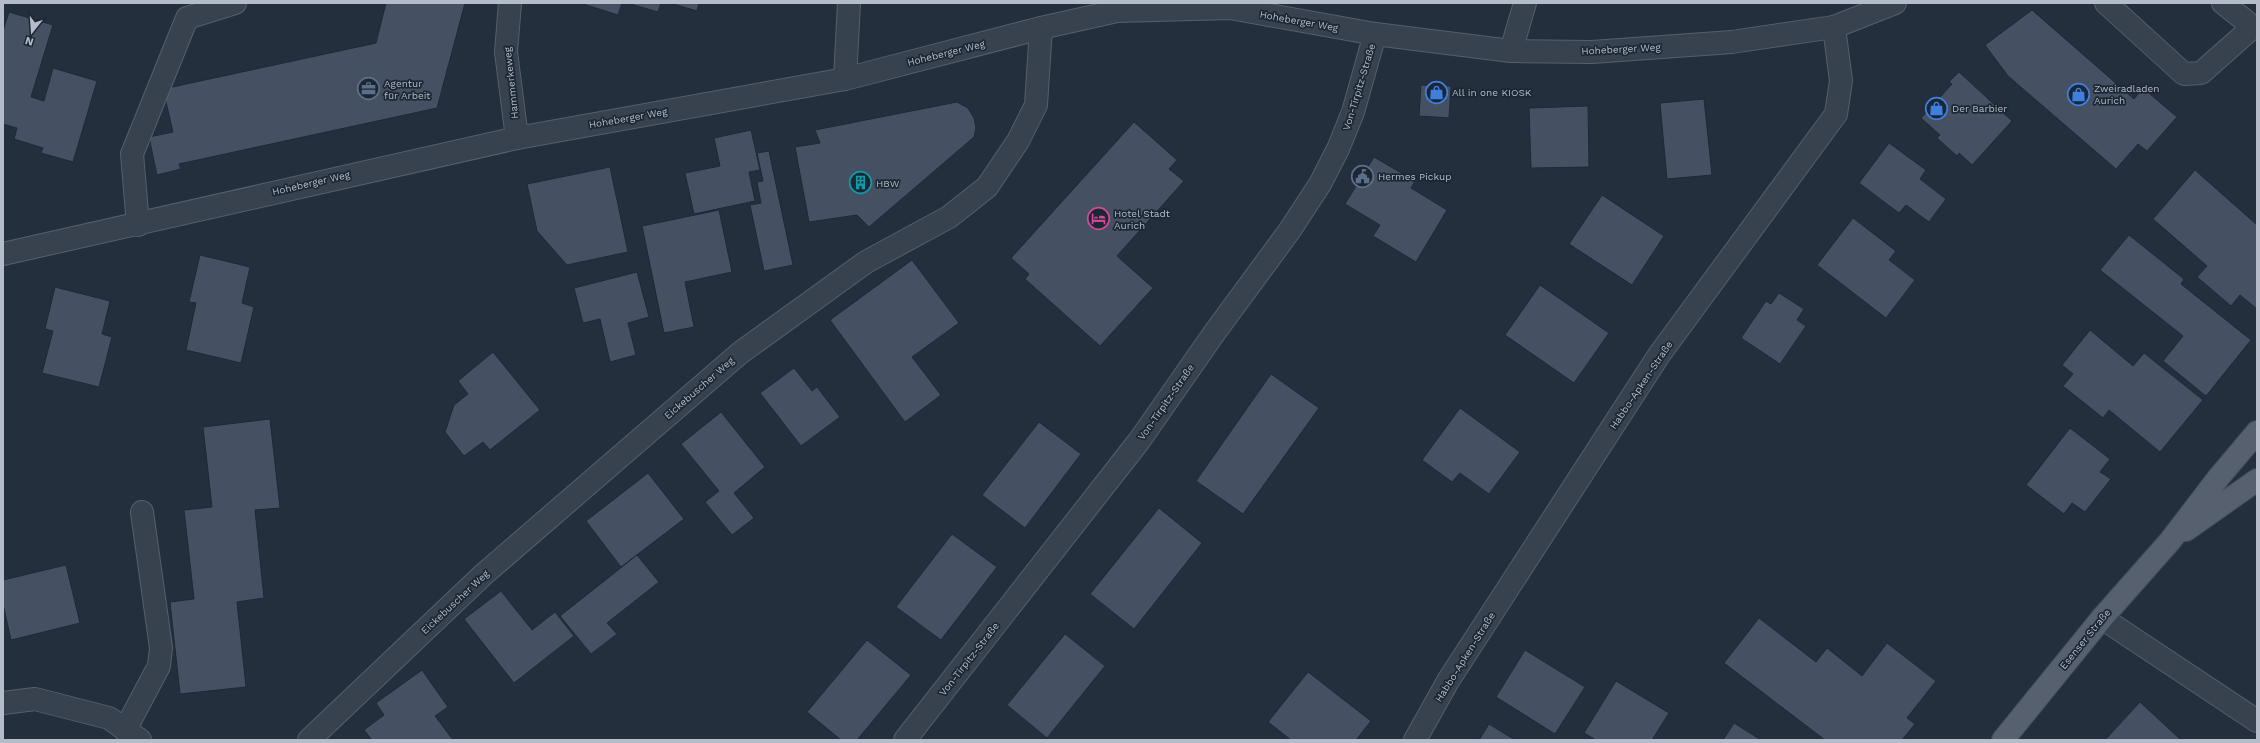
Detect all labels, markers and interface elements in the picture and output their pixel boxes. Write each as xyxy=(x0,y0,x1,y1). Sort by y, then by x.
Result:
street label: Hoheberger Weg xyxy=(1259,9,1340,33)
north arrow xyxy=(12,12,52,52)
text: N xyxy=(23,34,35,48)
street label: Hoheberger Weg xyxy=(906,38,987,68)
street label: Hoheberger Weg xyxy=(1581,41,1662,57)
street label: Von-Tirpitz-Straße xyxy=(1341,42,1377,132)
street label: Hammerkeweg xyxy=(502,46,520,120)
office icon: Agentur für Arbeit xyxy=(356,76,382,102)
place label: Agentur für Arbeit xyxy=(384,78,431,101)
shop icon: All in one KIOSK xyxy=(1423,79,1449,105)
shop icon: Zweiradladen Aurich xyxy=(2065,81,2091,107)
place label: Zweiradladen Aurich xyxy=(2094,83,2160,106)
place label: All in one KIOSK xyxy=(1452,87,1532,98)
shop icon: Der Barbier xyxy=(1923,95,1949,121)
place label: Der Barbier xyxy=(1952,103,2007,114)
street label: Hoheberger Weg xyxy=(588,106,669,130)
public building icon: Hermes Pickup xyxy=(1349,163,1375,189)
street label: Hoheberger Weg xyxy=(271,169,352,197)
building icon: HBW xyxy=(848,170,874,196)
place label: Hermes Pickup xyxy=(1378,171,1452,182)
place label: HBW xyxy=(876,178,900,189)
hotel icon: Hotel Stadt Aurich xyxy=(1085,206,1111,232)
place label: Hotel Stadt Aurich xyxy=(1114,208,1171,231)
street label: Habbo-Apken-Straße xyxy=(1607,339,1675,431)
street label: Eickebuscher Weg xyxy=(662,354,737,421)
street label: Von-Tirpitz-Straße xyxy=(1136,362,1196,442)
street label: Eickebuscher Weg xyxy=(419,567,492,636)
street label: Esenser Straße xyxy=(2057,607,2113,671)
street label: Habbo-Apken-Straße xyxy=(1433,610,1497,704)
street label: Von-Tirpitz-Straße xyxy=(937,620,1001,698)

